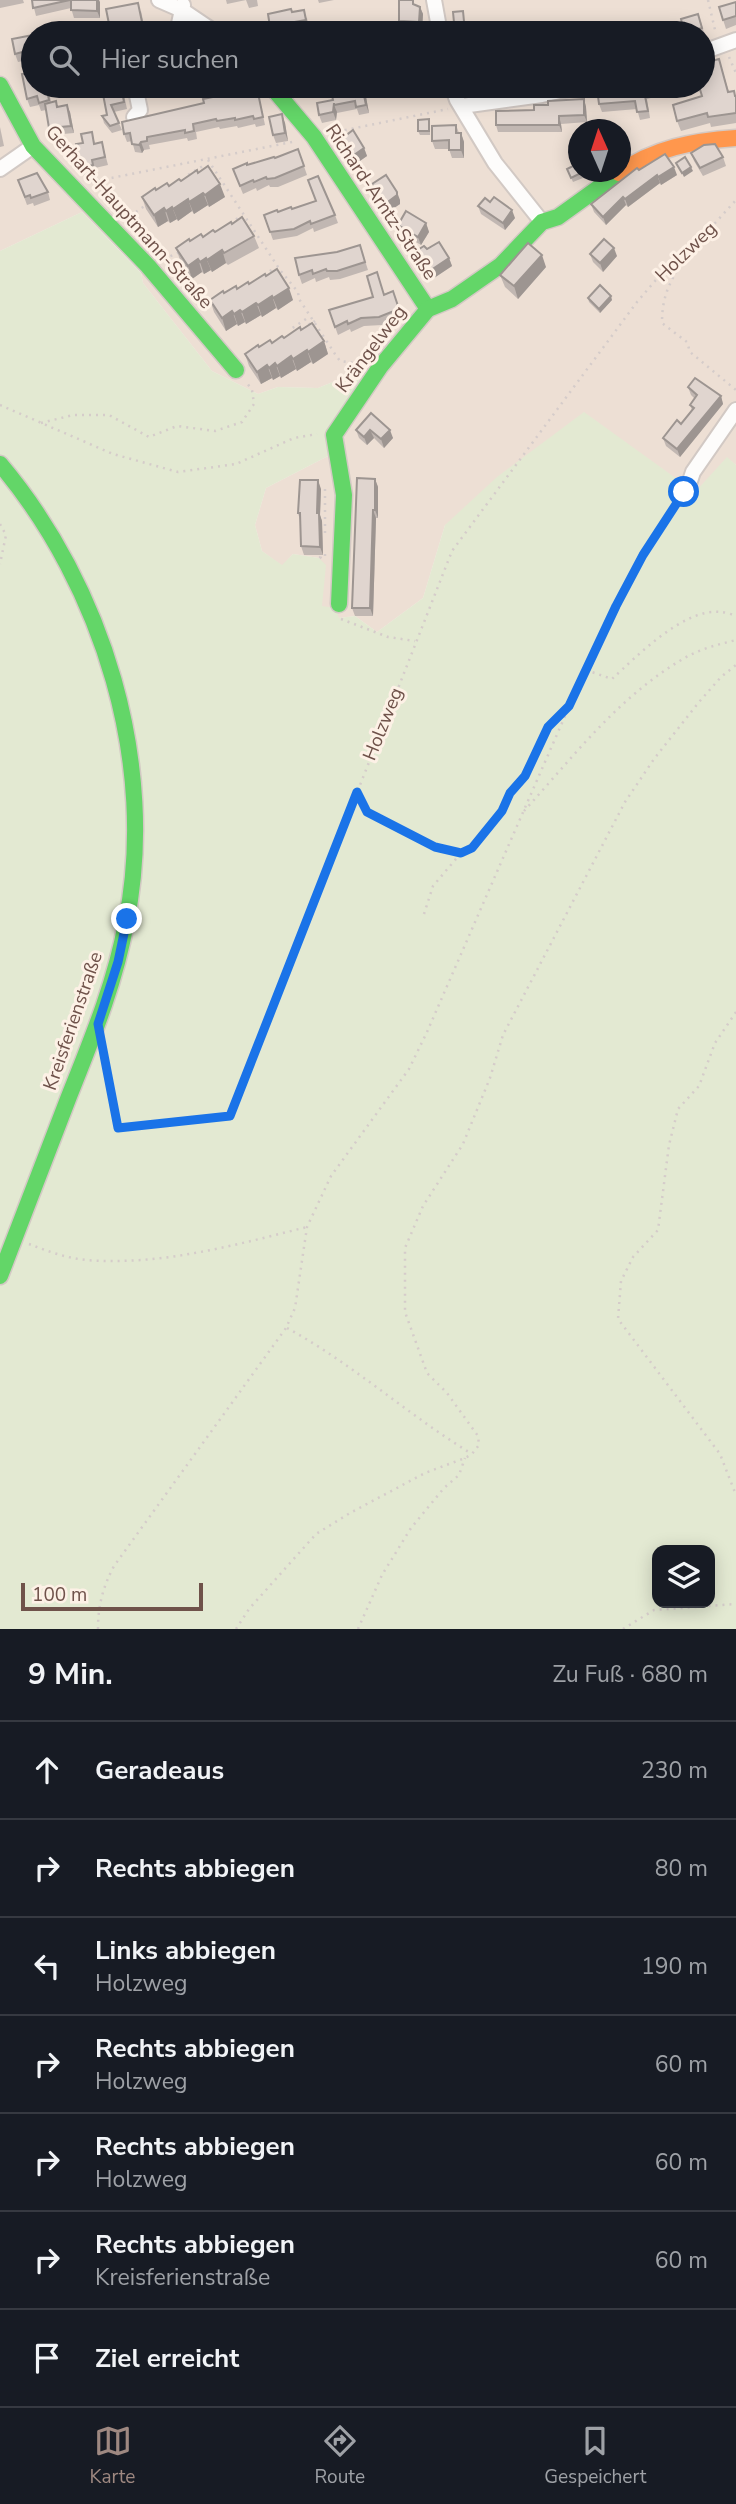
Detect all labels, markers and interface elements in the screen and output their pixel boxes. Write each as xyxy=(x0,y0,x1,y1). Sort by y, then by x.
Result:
search box xyxy=(21,21,715,98)
icon: search xyxy=(45,41,83,79)
text: Hier suchen xyxy=(101,42,239,77)
street label: Richard-Arntz-Straße xyxy=(319,119,443,285)
north arrow xyxy=(568,119,631,182)
street label: Gerhart-Hauptmann-Straße xyxy=(39,120,219,314)
street label: Holzweg xyxy=(649,216,723,288)
street label: Krängelweg xyxy=(330,300,412,398)
route start xyxy=(668,476,699,507)
street label: Holzweg xyxy=(357,684,409,764)
route end xyxy=(111,903,142,934)
street label: Kreisferienstraße xyxy=(37,948,109,1094)
map controls xyxy=(652,1545,715,1608)
button: layers xyxy=(652,1545,715,1608)
scale bar xyxy=(21,1580,203,1612)
text: 100 m xyxy=(32,1582,87,1608)
text: 9 Min. xyxy=(28,1654,113,1695)
text: Zu Fuß · 680 m xyxy=(552,1659,708,1690)
icon: ahead xyxy=(28,1751,66,1789)
text: Geradeaus xyxy=(95,1753,224,1788)
text: 230 m xyxy=(641,1755,708,1786)
icon: right xyxy=(28,1849,66,1887)
text: Rechts abbiegen xyxy=(95,1851,295,1886)
text: 80 m xyxy=(655,1853,708,1884)
text: Links abbiegen xyxy=(95,1933,276,1968)
icon: left xyxy=(28,1947,66,1985)
text: 190 m xyxy=(641,1951,708,1982)
text: Holzweg xyxy=(95,1968,188,1999)
text: Rechts abbiegen xyxy=(95,2031,295,2066)
icon: right xyxy=(28,2045,66,2083)
text: 60 m xyxy=(655,2049,708,2080)
text: Holzweg xyxy=(95,2066,188,2097)
text: Rechts abbiegen xyxy=(95,2129,295,2164)
icon: right xyxy=(28,2143,66,2181)
text: 60 m xyxy=(655,2147,708,2178)
text: Holzweg xyxy=(95,2164,188,2195)
text: Rechts abbiegen xyxy=(95,2227,295,2262)
icon: right xyxy=(28,2241,66,2279)
text: 60 m xyxy=(655,2245,708,2276)
text: Kreisferienstraße xyxy=(95,2262,270,2293)
icon: arrive xyxy=(28,2339,66,2377)
text: Ziel erreicht xyxy=(95,2341,239,2376)
tab: Karte xyxy=(90,2422,135,2490)
tab: Route xyxy=(315,2422,365,2490)
tab: Gespeichert xyxy=(544,2422,646,2490)

